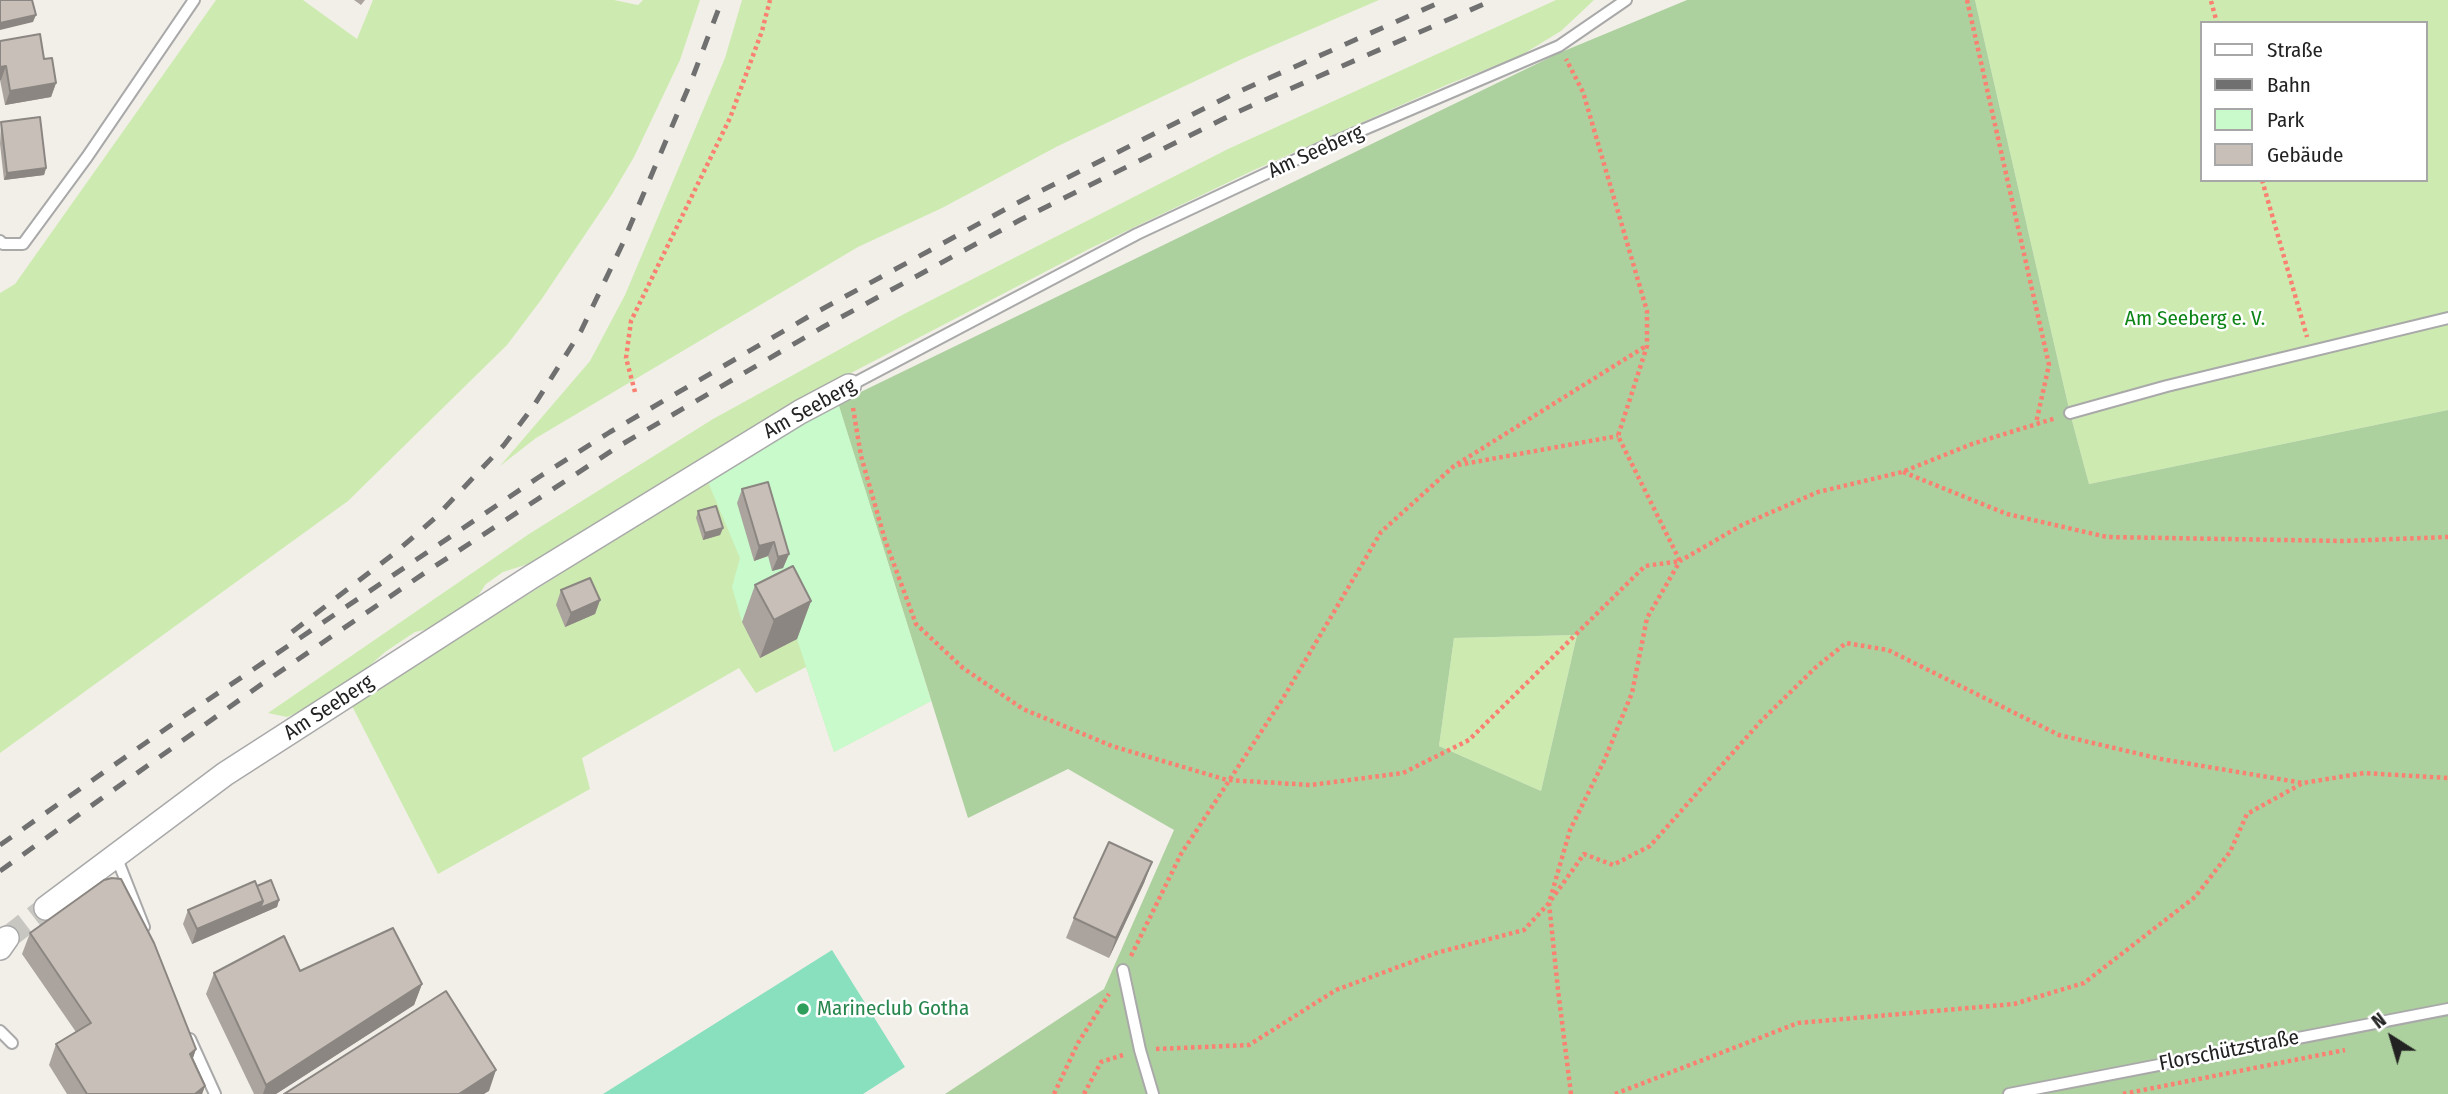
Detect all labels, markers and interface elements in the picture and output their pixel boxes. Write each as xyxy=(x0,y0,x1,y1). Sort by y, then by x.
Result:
legend xyxy=(2200,21,2427,182)
text: Straße xyxy=(2267,37,2323,63)
text: Bahn xyxy=(2267,72,2311,98)
text: Park xyxy=(2267,107,2304,133)
street label: Am Seeberg xyxy=(1264,120,1368,184)
text: Gebäude xyxy=(2267,142,2343,168)
park label: Am Seeberg e. V. xyxy=(2125,306,2265,332)
street label: Am Seeberg xyxy=(759,373,861,445)
street label: Am Seeberg xyxy=(279,670,379,746)
place label: Marineclub Gotha xyxy=(817,996,969,1022)
marker: Marineclub Gotha xyxy=(795,1001,811,1017)
north arrow xyxy=(2357,1003,2427,1073)
text: N xyxy=(2368,1008,2391,1033)
street label: Florschützstraße xyxy=(2157,1025,2301,1077)

